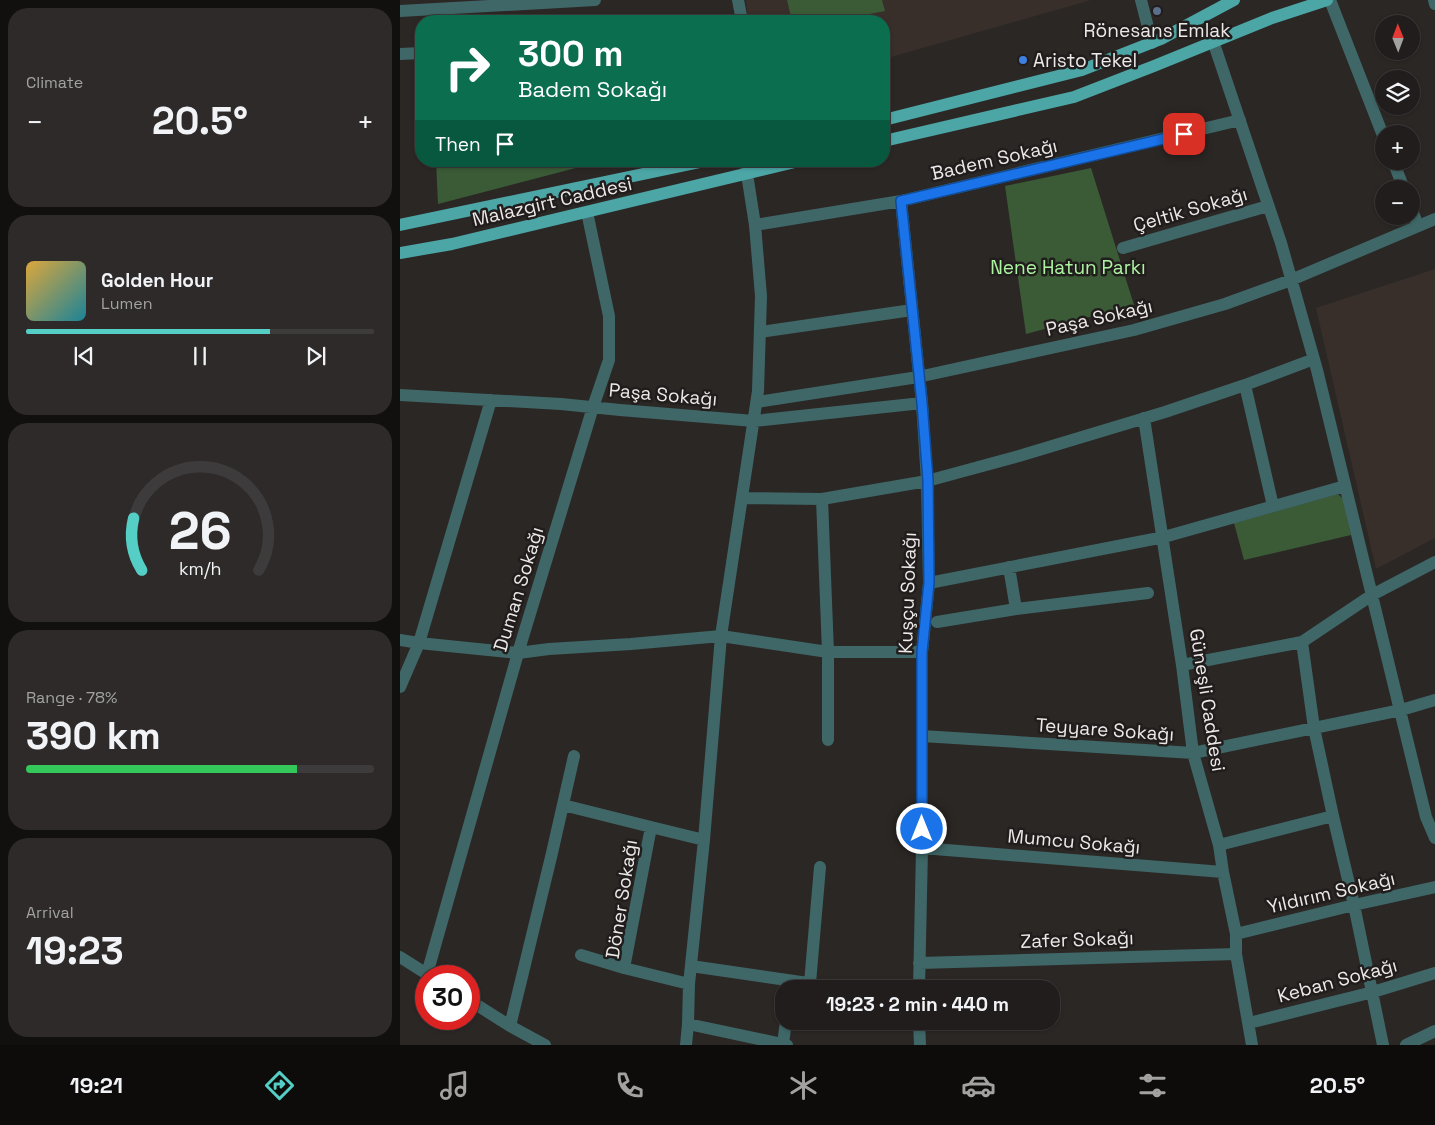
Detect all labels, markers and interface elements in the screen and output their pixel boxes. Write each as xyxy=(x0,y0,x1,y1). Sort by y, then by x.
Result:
marker: Rönesans Emlak xyxy=(1151,5,1163,17)
north arrow xyxy=(1375,15,1420,60)
map controls xyxy=(1375,15,1420,225)
place label: Rönesans Emlak xyxy=(1084,18,1230,43)
text: 300 m xyxy=(518,32,623,76)
icon: right xyxy=(435,35,500,100)
place label: Aristo Tekel xyxy=(1033,48,1137,73)
marker: Aristo Tekel xyxy=(1017,54,1029,66)
button: layers xyxy=(1375,70,1420,115)
text: Climate xyxy=(26,72,83,93)
text: Badem Sokağı xyxy=(518,75,667,103)
text: 20.5° xyxy=(152,97,248,145)
text: − xyxy=(26,104,43,140)
text: + xyxy=(357,104,374,140)
pin xyxy=(1163,113,1205,155)
icon: arrive xyxy=(1170,120,1198,148)
button: + xyxy=(1375,125,1420,170)
icon: arrive xyxy=(491,130,519,158)
text: Then xyxy=(435,132,481,157)
street label: Badem Sokağı xyxy=(929,133,1060,186)
street label: Malazgirt Caddesi xyxy=(470,171,635,232)
button: − xyxy=(1375,180,1420,225)
street label: Çeltik Sokağı xyxy=(1130,181,1250,238)
park label: Nene Hatun Parkı xyxy=(990,255,1146,280)
text: Golden Hour xyxy=(101,268,213,293)
text: Lumen xyxy=(101,293,153,314)
street label: Paşa Sokağı xyxy=(1043,293,1155,342)
icon: previous xyxy=(70,342,98,370)
icon: pause xyxy=(186,342,214,370)
icon: next xyxy=(302,342,330,370)
street label: Paşa Sokağı xyxy=(608,377,718,412)
text: 26 xyxy=(168,498,232,564)
street label: Duman Sokağı xyxy=(488,524,549,654)
street label: Kuşçu Sokağı xyxy=(893,532,922,654)
text: km/h xyxy=(179,557,221,580)
street label: Güneşli Caddesi xyxy=(1184,627,1231,773)
text: Range · 78% xyxy=(26,687,117,708)
text: 390 km xyxy=(26,712,161,760)
street label: Teyyare Sokağı xyxy=(1035,712,1175,747)
position arrow xyxy=(895,802,947,854)
street label: Mumcu Sokağı xyxy=(1007,823,1141,860)
street label: Döner Sokağı xyxy=(600,838,643,960)
street label: Yıldırım Sokağı xyxy=(1265,866,1397,919)
text: Arrival xyxy=(26,902,74,923)
street label: Zafer Sokağı xyxy=(1020,925,1134,954)
text: 19:23 xyxy=(26,927,124,975)
street label: Keban Sokağı xyxy=(1274,952,1400,1008)
speed limit sign: 30 xyxy=(415,965,480,1030)
text: 19:23 · 2 min · 440 m xyxy=(826,992,1009,1017)
icon: directions xyxy=(262,1068,297,1103)
icon: music xyxy=(437,1068,472,1103)
icon: phone xyxy=(612,1068,647,1103)
icon: climate xyxy=(786,1068,821,1103)
icon: car xyxy=(961,1068,996,1103)
icon: filters xyxy=(1135,1068,1170,1103)
text: 19:21 xyxy=(70,1071,123,1099)
text: 20.5° xyxy=(1310,1071,1365,1099)

